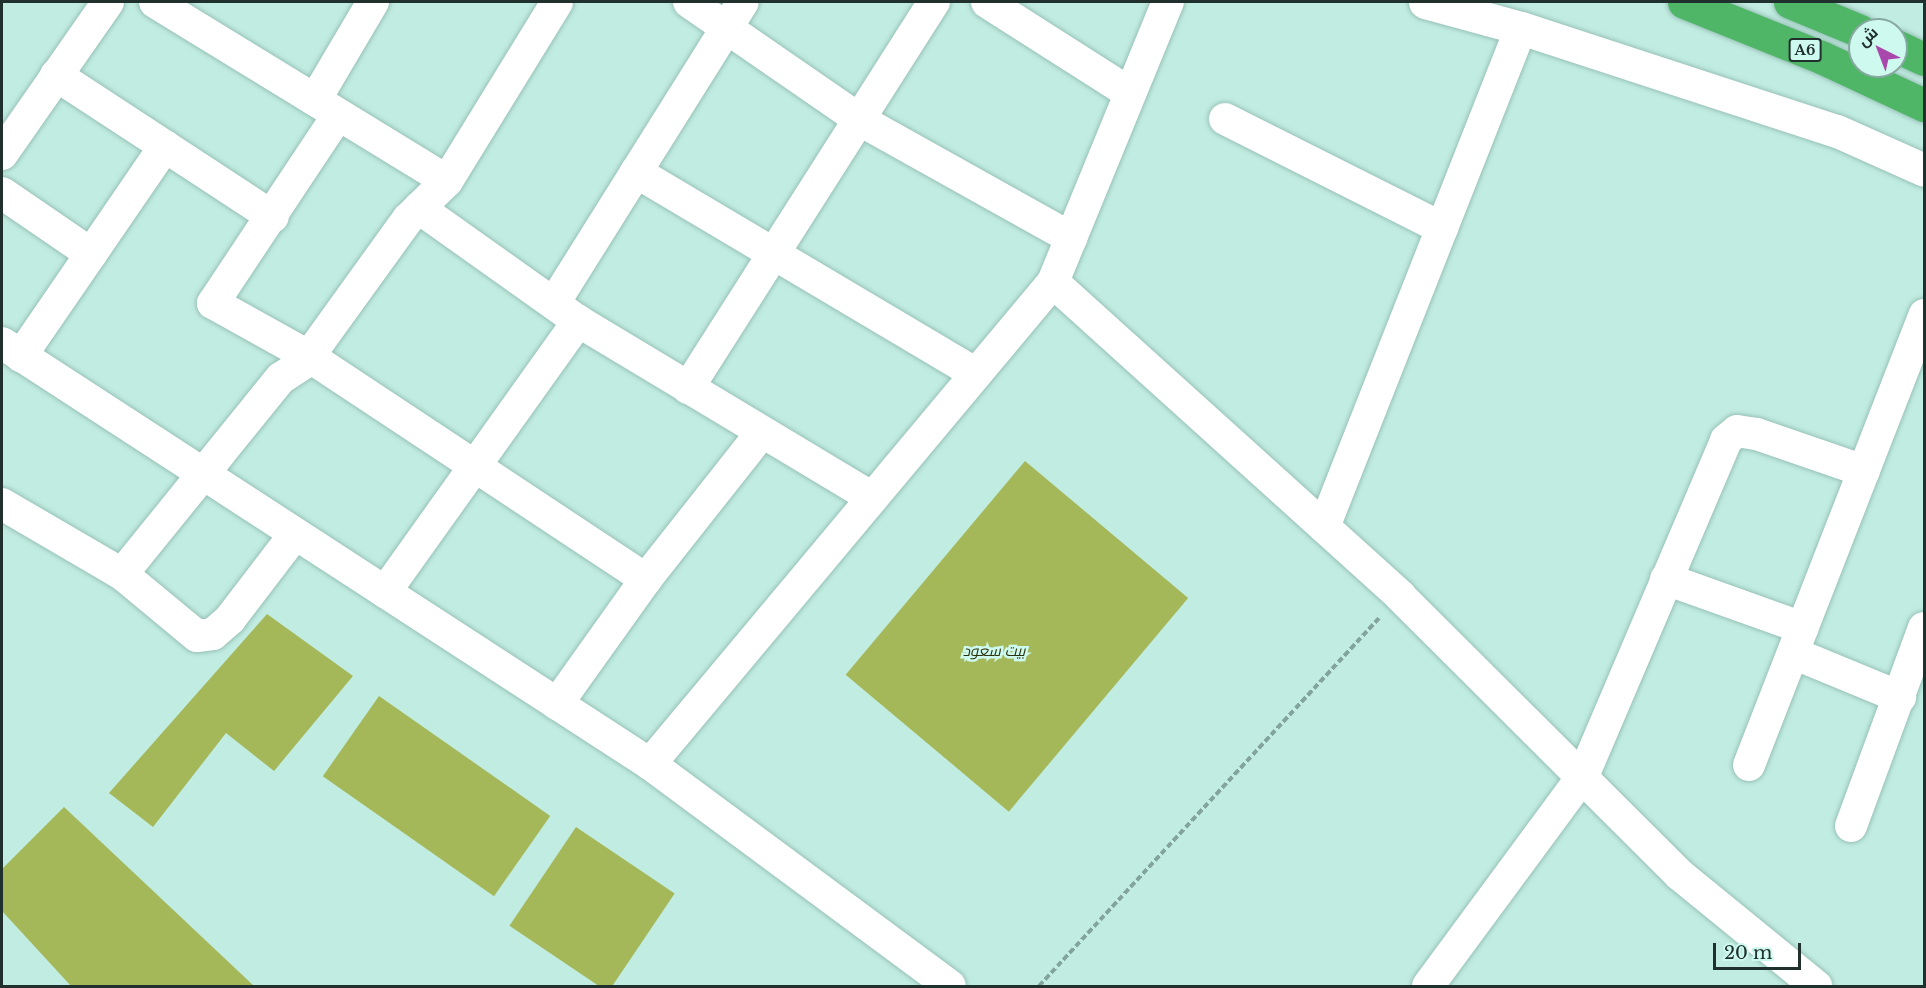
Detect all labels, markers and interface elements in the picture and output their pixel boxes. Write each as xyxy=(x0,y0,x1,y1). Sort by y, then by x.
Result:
north arrow xyxy=(1848,18,1908,78)
text: ش xyxy=(1853,22,1882,50)
road number: A6 xyxy=(1788,39,1822,61)
park label: بيت سعود xyxy=(963,642,1025,660)
scale bar xyxy=(1716,931,1804,969)
text: 20 m xyxy=(1724,942,1772,964)

